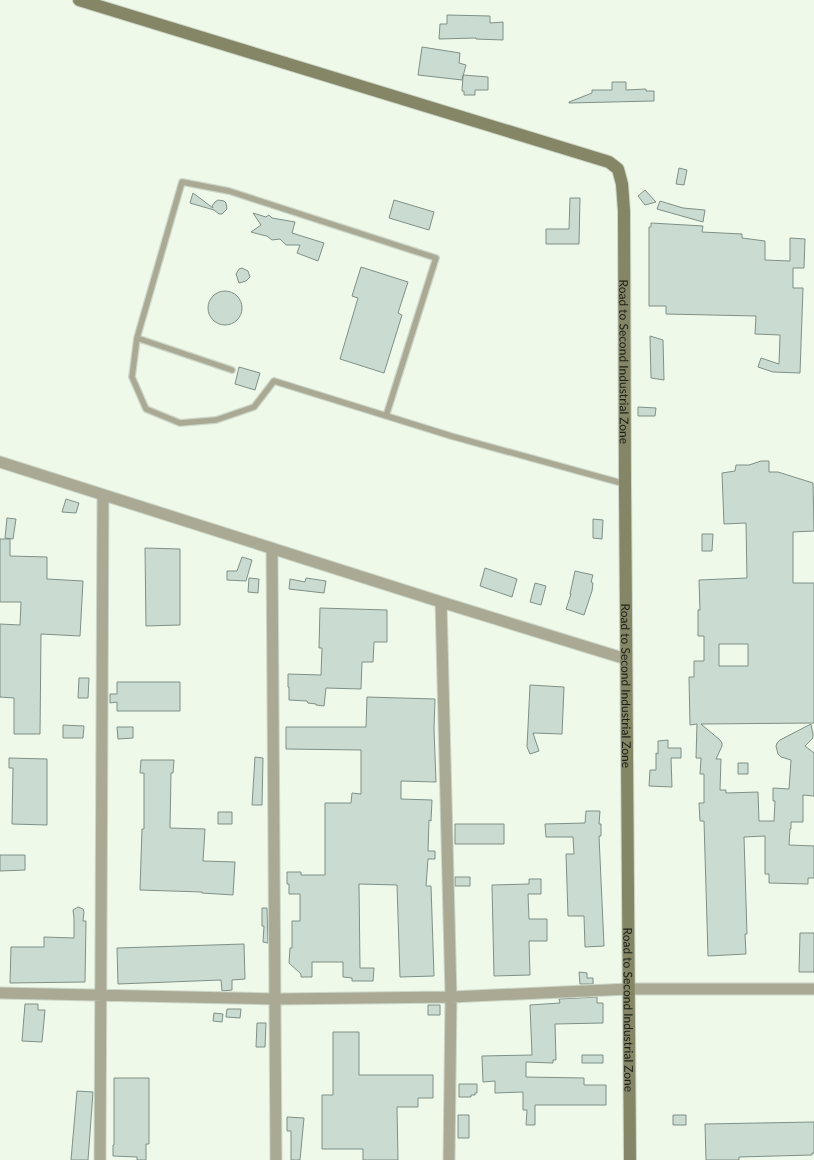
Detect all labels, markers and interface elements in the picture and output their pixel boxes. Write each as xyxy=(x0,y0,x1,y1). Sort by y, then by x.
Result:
street label: Road to Second Industrial Zone xyxy=(617,279,632,444)
street label: Road to Second Industrial Zone xyxy=(618,603,635,768)
street label: Road to Second Industrial Zone xyxy=(621,927,637,1092)

